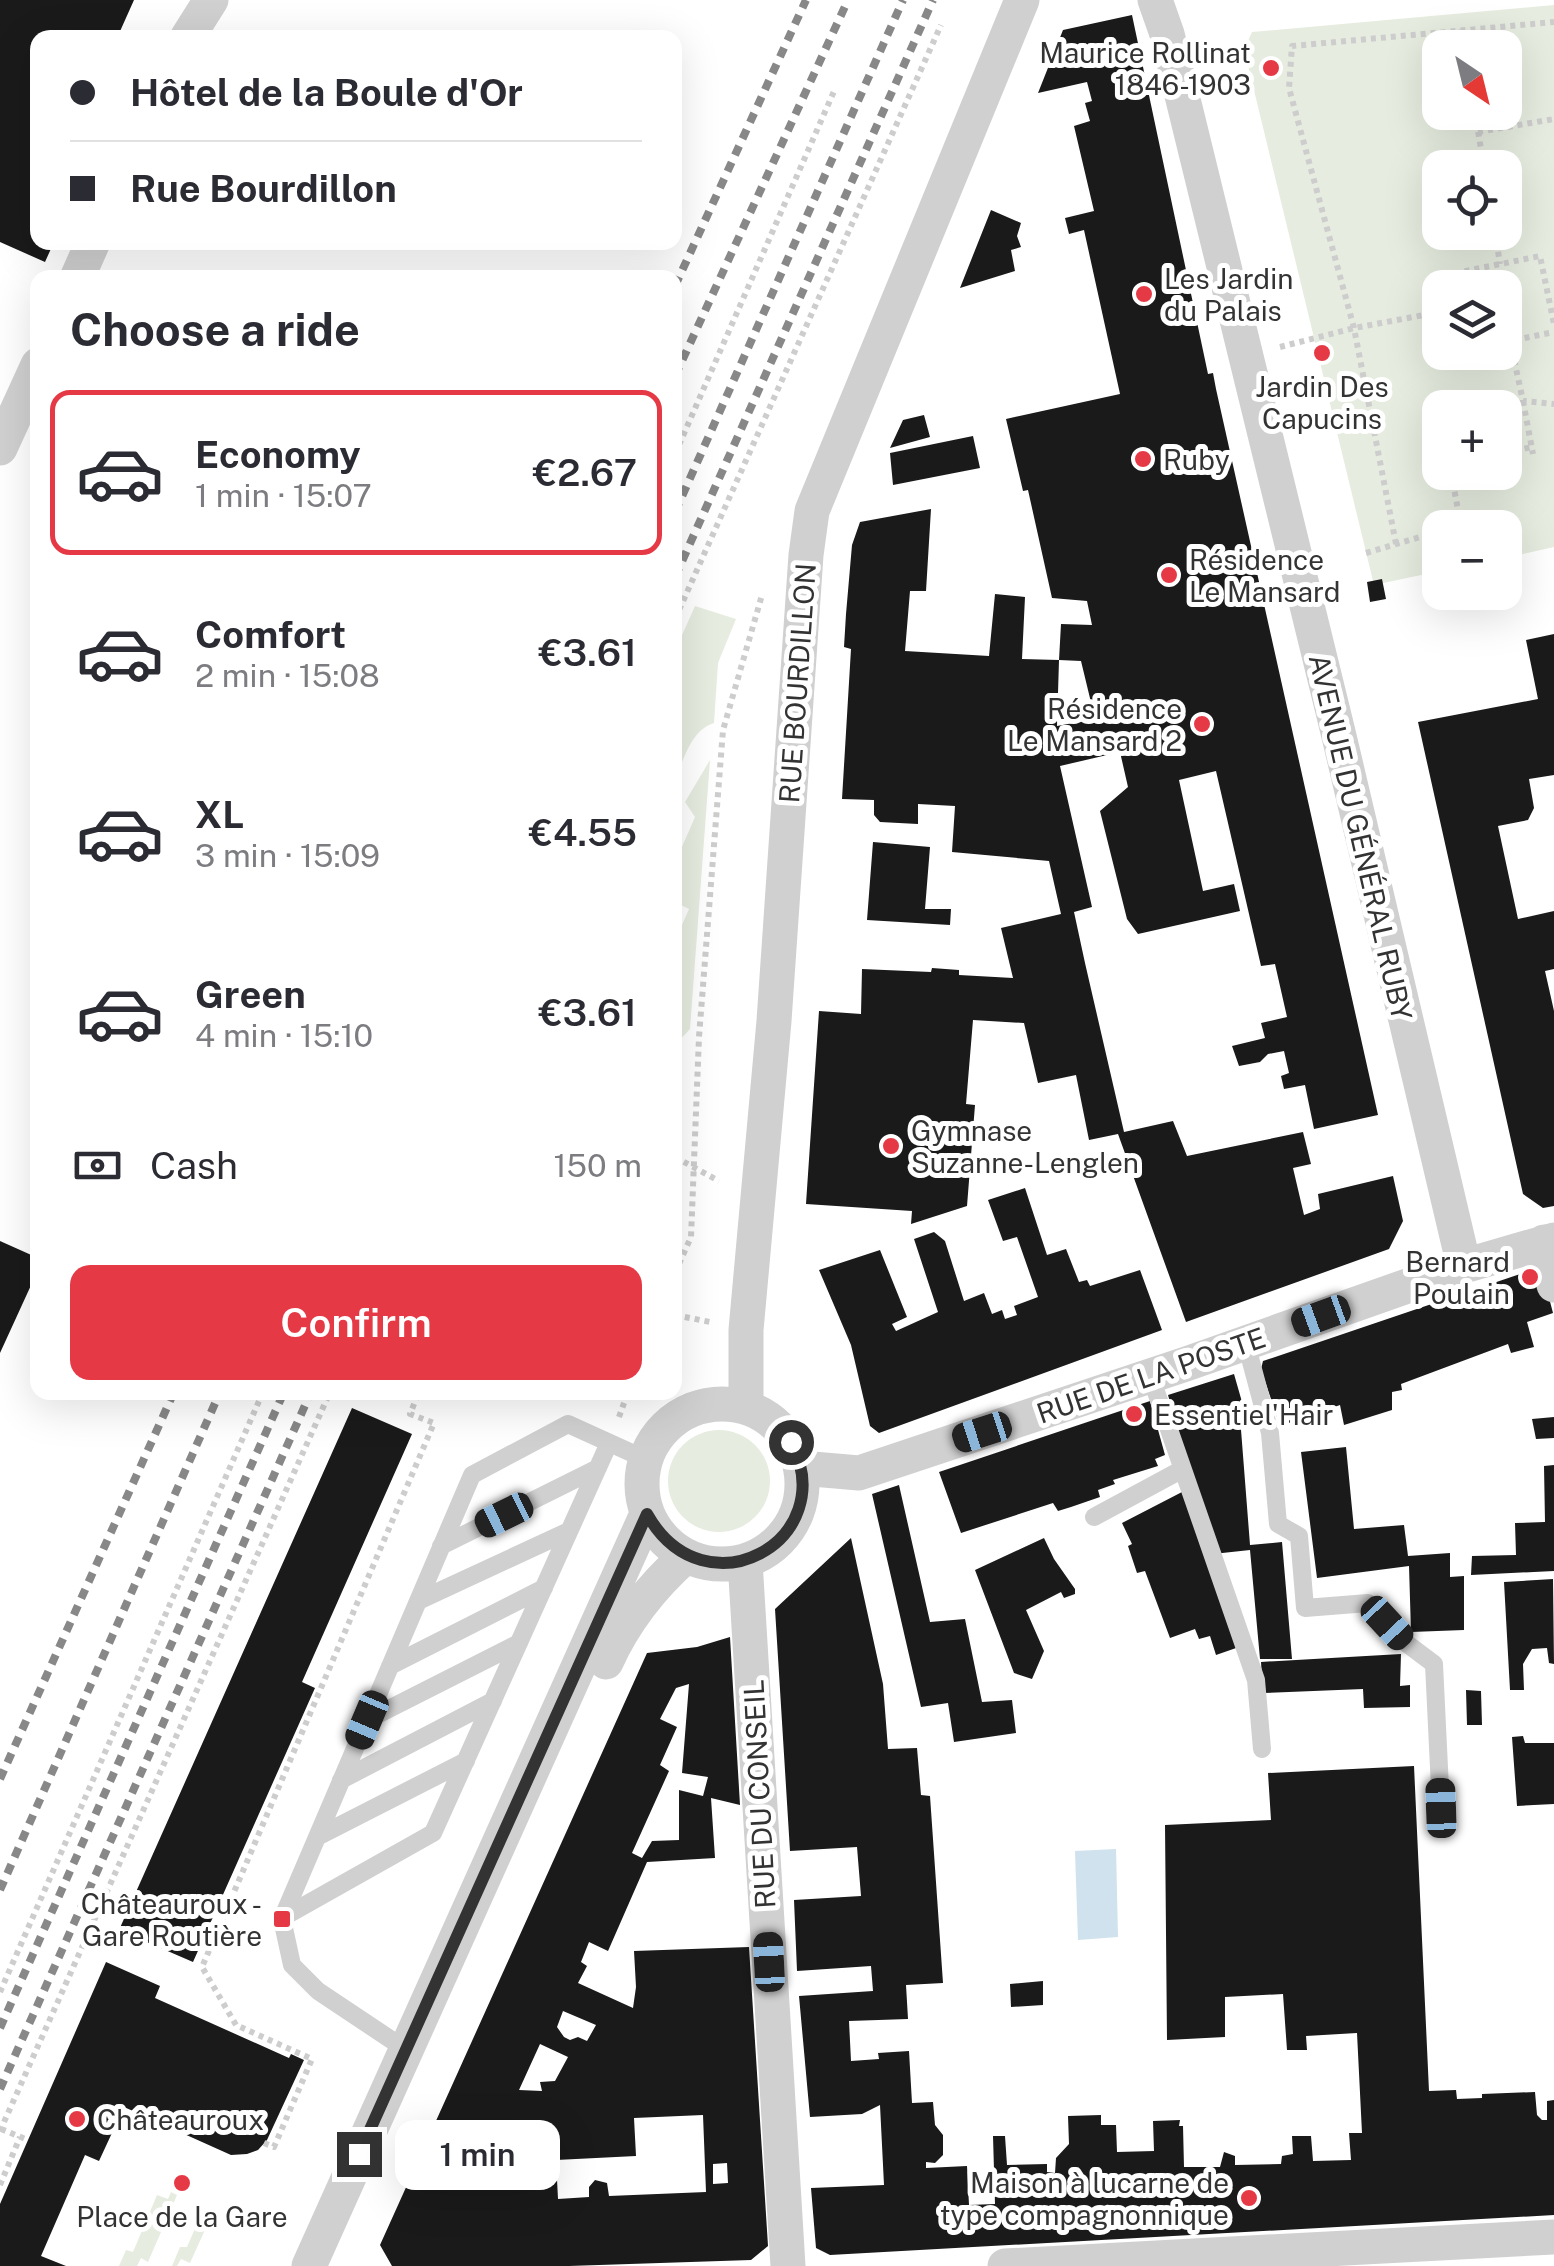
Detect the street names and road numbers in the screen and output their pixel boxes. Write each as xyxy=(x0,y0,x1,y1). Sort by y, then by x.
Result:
street label: RUE BOURDILLON xyxy=(772,562,822,804)
street label: AVENUE DU GÉNÉRAL RUBY xyxy=(1303,651,1419,1023)
street label: RUE DE LA POSTE xyxy=(1032,1320,1270,1430)
street label: RUE DU CONSEIL xyxy=(737,1679,781,1909)

